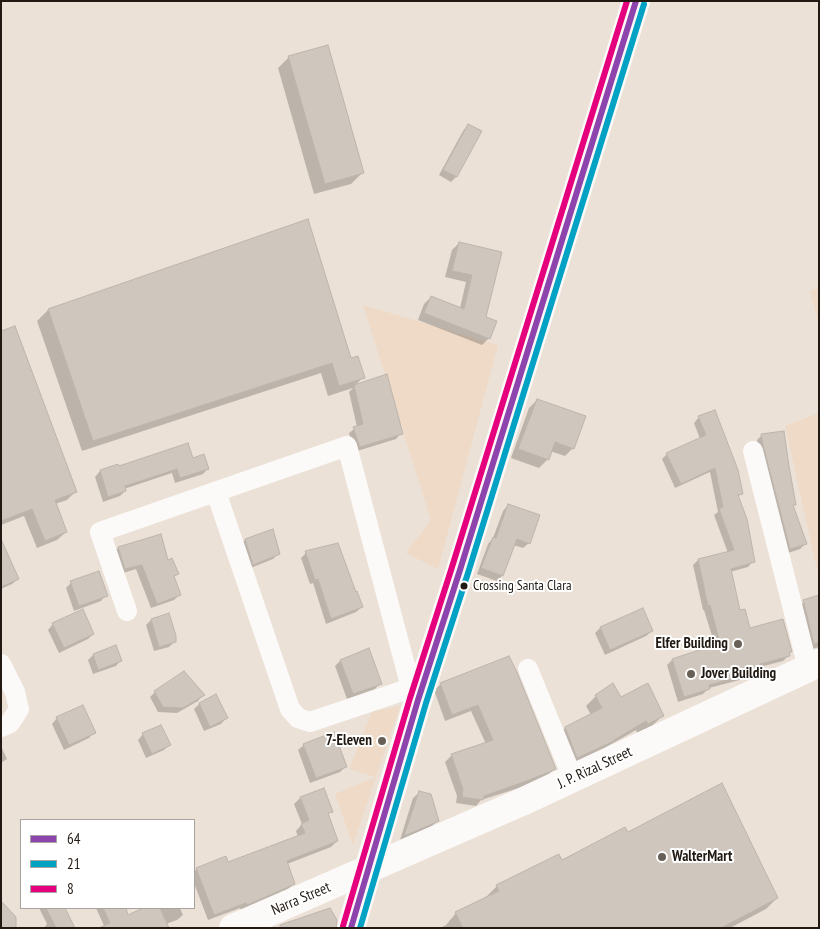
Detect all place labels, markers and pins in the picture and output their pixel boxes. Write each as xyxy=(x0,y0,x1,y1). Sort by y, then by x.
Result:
place label: Crossing Santa Clara xyxy=(473,578,572,594)
marker: Crossing Santa Clara xyxy=(459,581,469,591)
place label: Elfer Building xyxy=(656,635,728,653)
marker: Elfer Building xyxy=(732,638,744,650)
place label: Jover Building xyxy=(701,665,776,683)
marker: Jover Building xyxy=(685,668,697,680)
place label: 7-Eleven xyxy=(326,732,372,750)
marker: 7-Eleven xyxy=(376,735,388,747)
place label: WalterMart xyxy=(672,848,732,866)
marker: WalterMart xyxy=(656,851,668,863)

